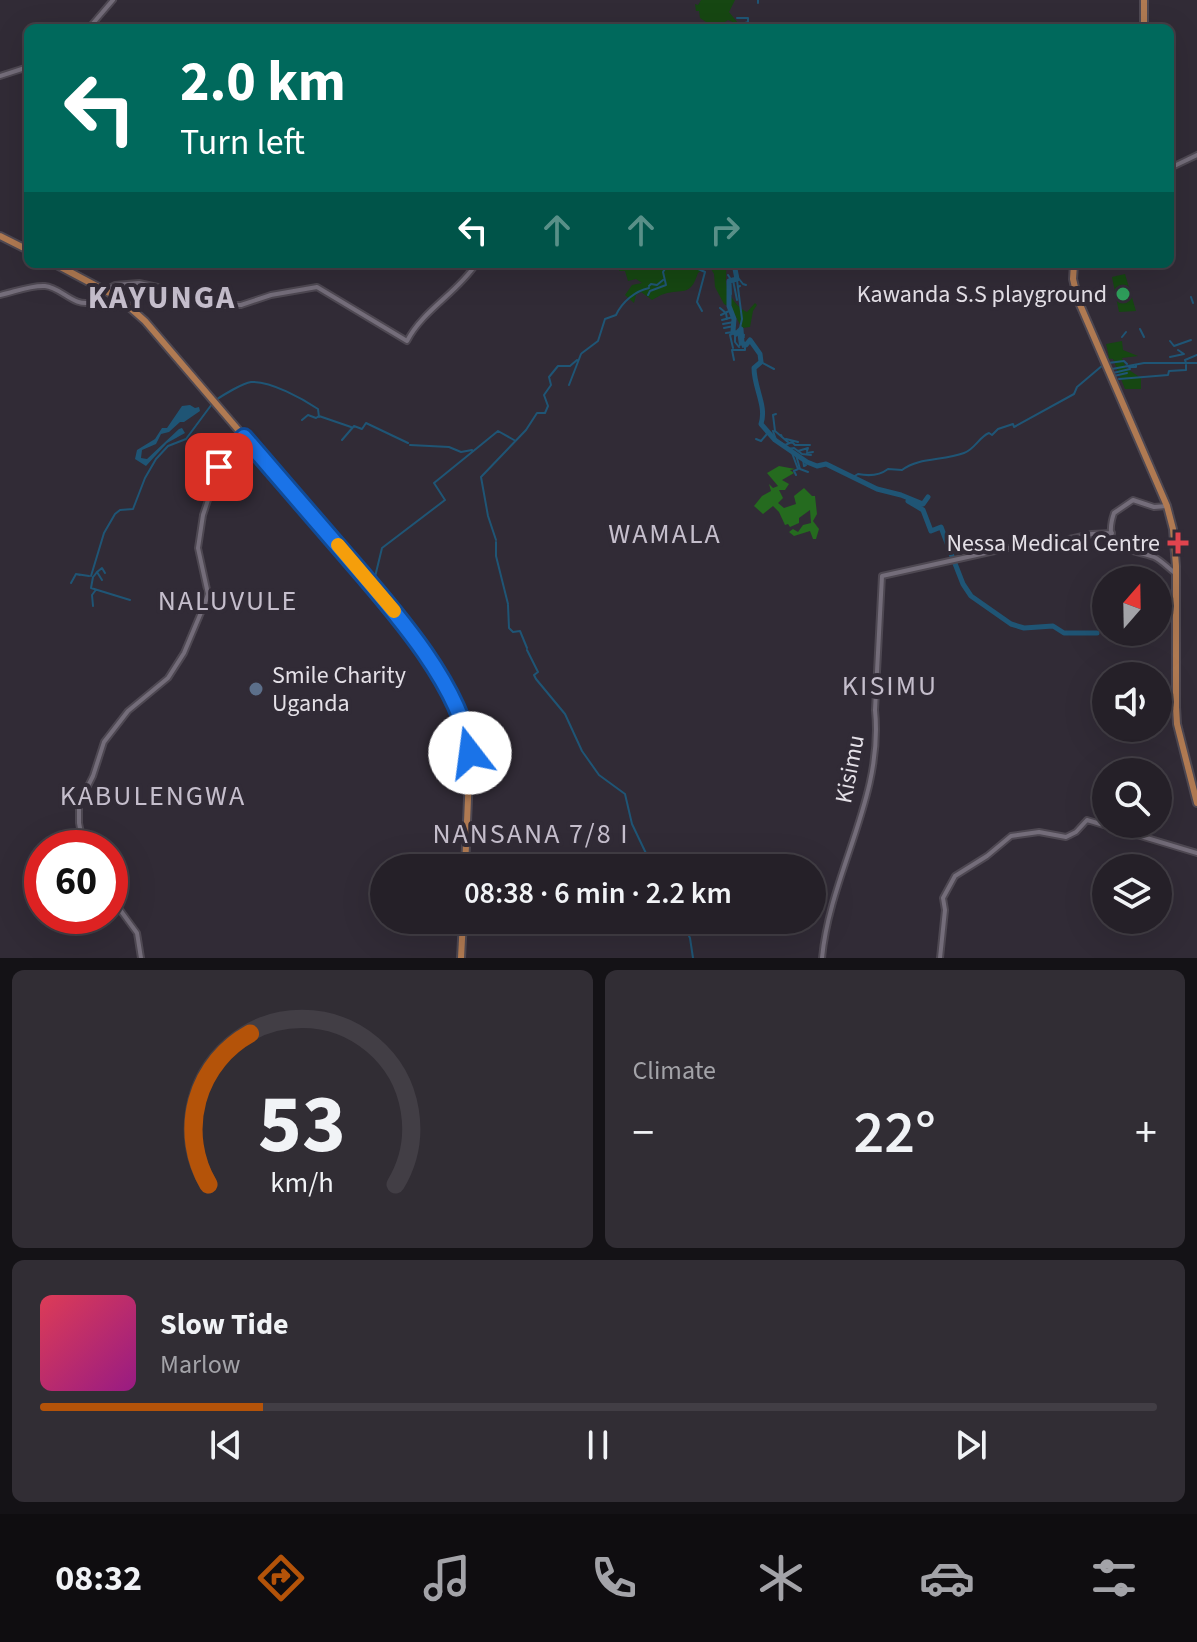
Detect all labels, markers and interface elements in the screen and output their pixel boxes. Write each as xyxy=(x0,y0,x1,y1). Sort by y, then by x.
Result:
text: 2.0 km xyxy=(180,43,346,122)
icon: left xyxy=(48,56,152,160)
text: Turn left xyxy=(180,117,305,168)
icon: left xyxy=(451,208,495,252)
icon: ahead xyxy=(535,208,579,252)
icon: ahead xyxy=(619,208,663,252)
icon: right xyxy=(703,208,747,252)
district label: KAYUNGA xyxy=(88,275,236,321)
place label: Kawanda S.S playground xyxy=(857,277,1107,312)
marker: Kawanda S.S playground xyxy=(1114,285,1132,303)
pin xyxy=(185,433,253,501)
icon: arrive xyxy=(197,445,241,489)
district label: WAMALA xyxy=(608,514,722,554)
place label: Nessa Medical Centre xyxy=(946,526,1160,561)
marker: Nessa Medical Centre xyxy=(1167,532,1189,554)
north arrow xyxy=(1092,566,1172,646)
map controls xyxy=(1092,566,1172,934)
district label: NALUVULE xyxy=(158,581,298,621)
place label: Smile Charity Uganda xyxy=(272,658,406,721)
button: sound xyxy=(1092,662,1172,742)
district label: KISIMU xyxy=(842,666,938,706)
marker: Smile Charity Uganda xyxy=(247,680,265,698)
position arrow xyxy=(428,711,512,795)
street label: Kisimu xyxy=(826,732,874,806)
button: search xyxy=(1092,758,1172,838)
district label: KABULENGWA xyxy=(60,776,246,816)
district label: NANSANA 7/8 I xyxy=(432,814,630,854)
speed limit sign: 60 xyxy=(24,830,128,934)
button: layers xyxy=(1092,854,1172,934)
text: 08:38 · 6 min · 2.2 km xyxy=(464,872,732,915)
text: Climate xyxy=(633,1052,716,1089)
text: 53 xyxy=(258,1066,346,1184)
text: 22° xyxy=(854,1091,936,1176)
text: − xyxy=(633,1102,654,1165)
text: + xyxy=(1135,1102,1157,1165)
text: km/h xyxy=(271,1163,334,1203)
text: Slow Tide xyxy=(160,1303,289,1346)
text: Marlow xyxy=(160,1346,240,1383)
icon: previous xyxy=(204,1423,248,1467)
icon: pause xyxy=(576,1423,620,1467)
icon: next xyxy=(949,1423,993,1467)
icon: directions xyxy=(253,1550,309,1606)
icon: music xyxy=(419,1550,475,1606)
icon: phone xyxy=(586,1550,642,1606)
icon: climate xyxy=(753,1550,809,1606)
icon: car xyxy=(919,1550,975,1606)
icon: filters xyxy=(1086,1550,1142,1606)
text: 08:32 xyxy=(55,1553,142,1604)

